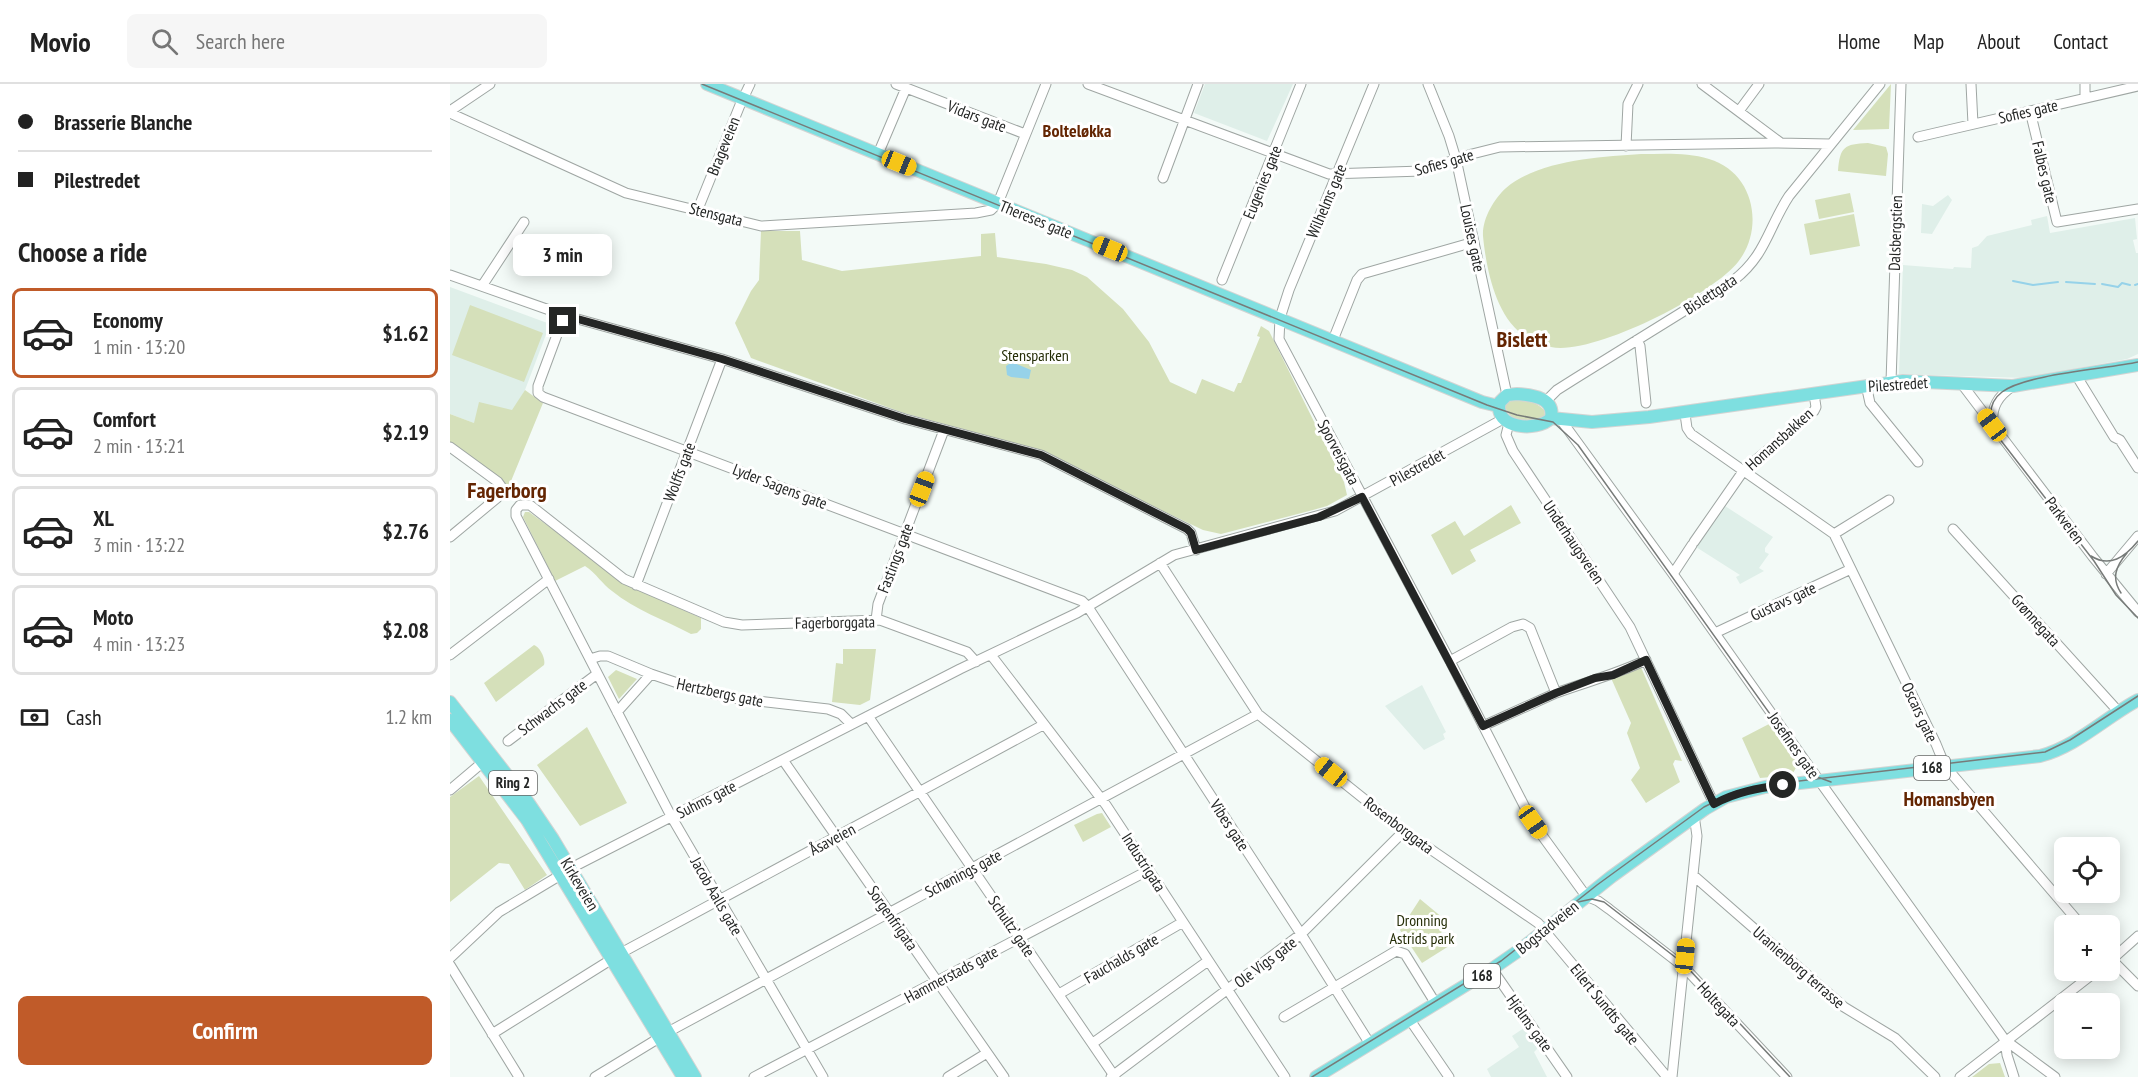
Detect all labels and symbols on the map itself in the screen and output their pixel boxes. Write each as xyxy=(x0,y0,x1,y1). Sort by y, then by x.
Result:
street label: Sofies gate xyxy=(1996,94,2060,128)
street label: Vidars gate xyxy=(944,95,1009,136)
street label: Brageveien xyxy=(702,114,744,178)
district label: Bolteløkka xyxy=(1043,119,1111,142)
street label: Falbes gate xyxy=(2028,139,2062,205)
street label: Eugenies gate xyxy=(1238,142,1286,222)
street label: Sofies gate xyxy=(1412,144,1476,180)
car xyxy=(879,148,919,178)
street label: Wilhelms gate xyxy=(1301,161,1351,241)
street label: Thereses gate xyxy=(997,195,1075,243)
street label: Dalsbergstien xyxy=(1884,195,1906,271)
street label: Stensgata xyxy=(687,198,745,230)
street label: Louises gate xyxy=(1456,203,1490,273)
callout: 3 min xyxy=(513,234,612,276)
car xyxy=(1090,234,1130,264)
street label: Bislettgata xyxy=(1680,269,1740,319)
route end xyxy=(549,307,576,334)
district label: Bislett xyxy=(1497,325,1548,353)
park label: Stensparken xyxy=(1001,345,1069,365)
street label: Pilestredet xyxy=(1867,372,1929,396)
street label: Homansbakken xyxy=(1741,403,1817,475)
car xyxy=(1974,405,2010,445)
street label: Sporveisgata xyxy=(1314,416,1364,488)
street label: Wolffs gate xyxy=(659,439,699,505)
street label: Pilestredet xyxy=(1386,443,1449,490)
street label: Lyder Sagens gate xyxy=(730,459,830,513)
car xyxy=(907,469,937,509)
district label: Fagerborg xyxy=(467,476,547,504)
street label: Parkveien xyxy=(2041,493,2089,547)
street label: Underhaugsveien xyxy=(1539,497,1609,587)
street label: Fastings gate xyxy=(873,520,917,596)
street label: Gustavs gate xyxy=(1747,577,1819,625)
street label: Grønnegata xyxy=(2007,590,2065,650)
street label: Fagerborggata xyxy=(795,611,875,633)
street label: Hertzbergs gate xyxy=(675,673,765,711)
street label: Schwachs gate xyxy=(514,675,590,739)
street label: Oscars gate xyxy=(1897,679,1943,745)
street label: Josefines gate xyxy=(1763,707,1824,782)
car xyxy=(1311,754,1351,790)
road number: 168 xyxy=(1914,756,1950,780)
road number: Ring 2 xyxy=(489,771,537,795)
route start xyxy=(1769,771,1796,798)
street label: Suhms gate xyxy=(673,776,739,822)
district label: Homansbyen xyxy=(1903,786,1995,812)
street label: Rosenborggata xyxy=(1360,792,1438,858)
street label: Vibes gate xyxy=(1205,795,1254,855)
car xyxy=(1515,802,1551,842)
street label: Åsaveien xyxy=(806,819,858,859)
street label: Industrigata xyxy=(1118,829,1170,895)
street label: Schønings gate xyxy=(921,844,1005,902)
street label: Jacob Aalls gate xyxy=(686,852,747,939)
street label: Kirkeveien xyxy=(556,854,604,914)
street label: Sorgenfrigata xyxy=(863,882,923,954)
street label: Schultz’ gate xyxy=(984,892,1040,960)
street label: Bogstadveien xyxy=(1512,896,1582,958)
park label: Dronning Astrids park xyxy=(1390,910,1455,948)
street label: Uranienborg terrasse xyxy=(1749,922,1849,1012)
street label: Fauchalds gate xyxy=(1080,929,1162,987)
street label: Ole Vigs gate xyxy=(1230,932,1300,992)
car xyxy=(1674,937,1696,975)
street label: Hammerstads gate xyxy=(901,941,1001,1007)
street label: Eilert Sundts gate xyxy=(1566,959,1644,1049)
road number: 168 xyxy=(1464,964,1500,988)
street label: Holtegata xyxy=(1693,977,1745,1031)
street label: Hjelms gate xyxy=(1503,991,1557,1055)

